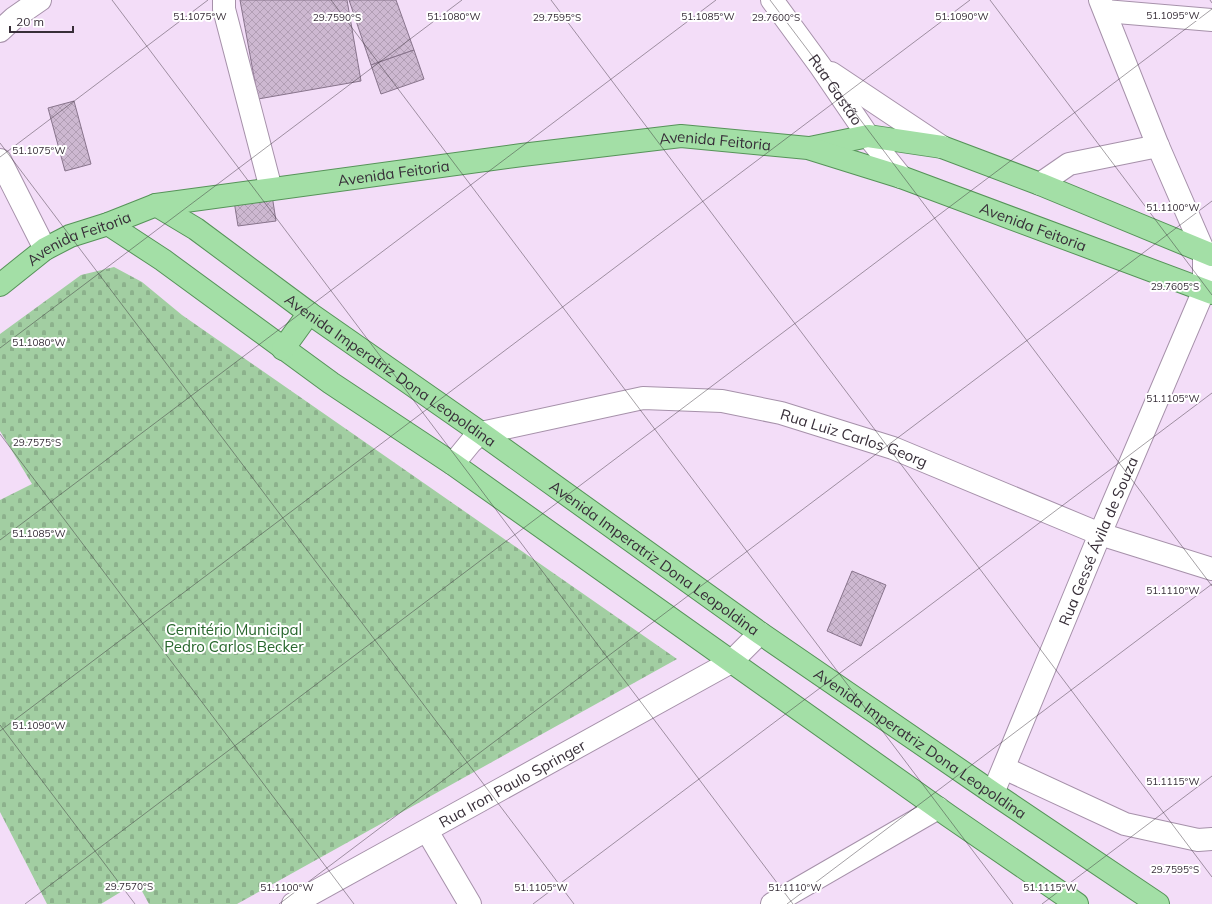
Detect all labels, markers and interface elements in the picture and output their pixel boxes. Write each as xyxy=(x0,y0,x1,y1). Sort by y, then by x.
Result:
scale bar xyxy=(10,8,73,34)
text: 51.1095°W xyxy=(1146,9,1200,22)
text: 51.1075°W xyxy=(173,10,227,23)
text: 51.1080°W xyxy=(427,10,481,23)
text: 51.1085°W xyxy=(681,10,735,23)
text: 51.1090°W xyxy=(935,10,989,23)
text: 29.7590°S xyxy=(313,11,361,24)
text: 29.7595°S xyxy=(533,11,581,24)
text: 29.7600°S xyxy=(752,11,800,24)
text: 20 m xyxy=(16,14,44,29)
street label: Rua Gastão xyxy=(805,50,867,129)
street label: Avenida Feitoria xyxy=(658,126,772,154)
text: 51.1075°W xyxy=(12,144,66,157)
street label: Avenida Feitoria xyxy=(336,156,451,190)
street label: Avenida Feitoria xyxy=(977,198,1089,255)
text: 51.1100°W xyxy=(1146,201,1200,214)
street label: Avenida Feitoria xyxy=(23,206,134,270)
text: 29.7605°S xyxy=(1151,280,1199,293)
street label: Avenida Imperatriz Dona Leopoldina xyxy=(281,289,500,450)
text: 51.1080°W xyxy=(12,336,66,349)
text: 51.1105°W xyxy=(1146,392,1200,405)
street label: Rua Luiz Carlos Georg xyxy=(778,404,931,471)
text: 29.7575°S xyxy=(13,436,61,449)
street label: Rua Gessé Ávila de Souza xyxy=(1054,454,1141,628)
street label: Avenida Imperatriz Dona Leopoldina xyxy=(546,476,763,639)
text: 51.1085°W xyxy=(12,527,66,540)
text: 51.1110°W xyxy=(1146,584,1200,597)
park label: Cemitério Municipal Pedro Carlos Becker xyxy=(164,620,304,656)
street label: Avenida Imperatriz Dona Leopoldina xyxy=(810,664,1030,822)
text: 51.1090°W xyxy=(12,719,66,732)
street label: Rua Iron Paulo Springer xyxy=(435,735,589,831)
text: 51.1115°W xyxy=(1146,775,1200,788)
text: 29.7595°S xyxy=(1151,863,1199,876)
text: 29.7570°S xyxy=(105,880,153,893)
text: 51.1100°W xyxy=(260,881,314,894)
text: 51.1105°W xyxy=(514,881,568,894)
text: 51.1110°W xyxy=(768,881,822,894)
text: 51.1115°W xyxy=(1023,881,1077,894)

